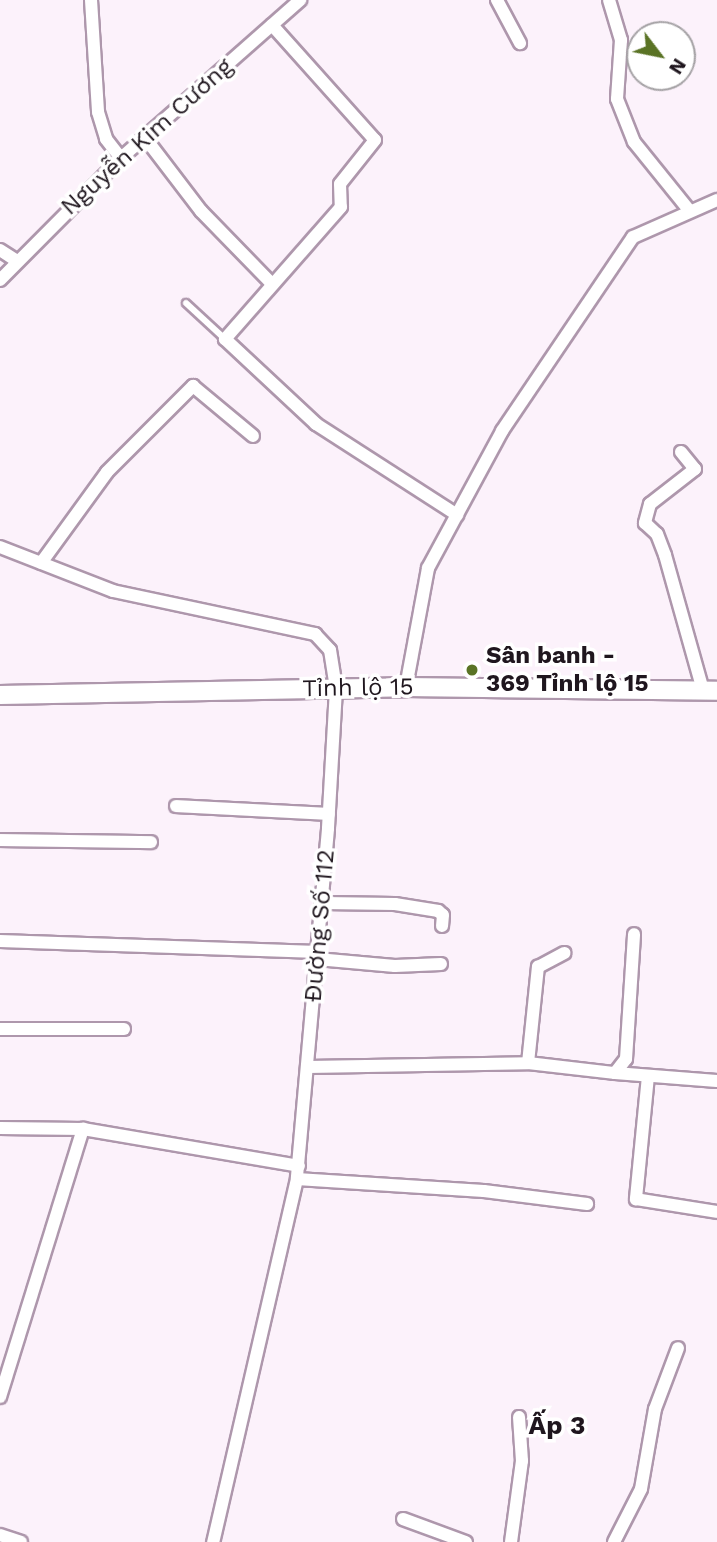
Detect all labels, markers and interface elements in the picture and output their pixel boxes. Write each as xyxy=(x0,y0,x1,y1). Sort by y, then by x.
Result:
north arrow xyxy=(626,21,696,91)
street label: Nguyễn Kim Cương xyxy=(55,52,239,222)
text: N xyxy=(664,54,691,78)
place label: Sân banh - 369 Tỉnh lộ 15 xyxy=(486,642,649,698)
marker: Sân banh - 369 Tỉnh lộ 15 xyxy=(464,662,480,678)
street label: Tỉnh lộ 15 xyxy=(302,673,414,703)
street label: Đường Số 112 xyxy=(299,848,341,1004)
district label: Ấp 3 xyxy=(529,1410,585,1442)

